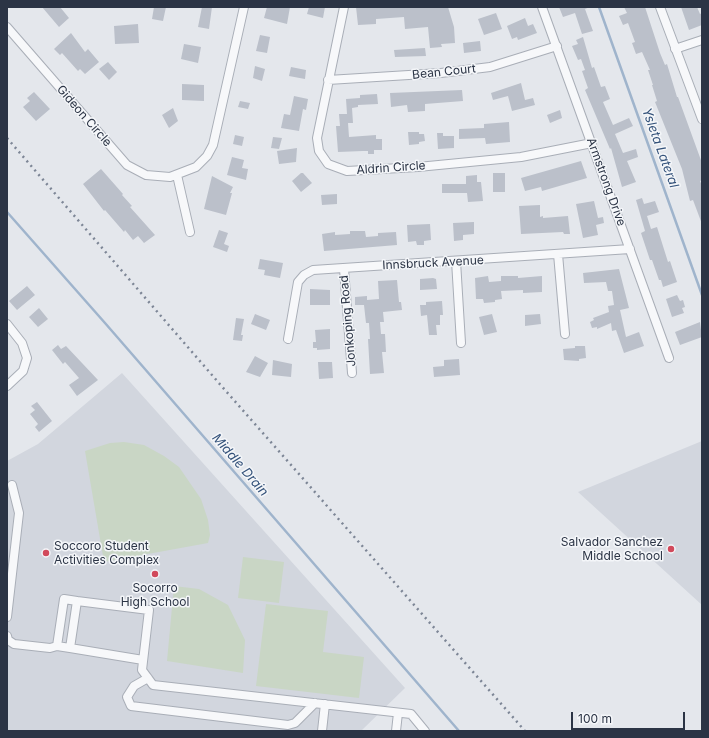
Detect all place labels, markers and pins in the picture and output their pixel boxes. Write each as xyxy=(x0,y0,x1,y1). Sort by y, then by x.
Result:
place label: Salvador Sanchez Middle School xyxy=(561,535,663,563)
place label: Soccoro Student Activities Complex xyxy=(54,539,159,567)
marker: Salvador Sanchez Middle School xyxy=(666,544,676,554)
marker: Soccoro Student Activities Complex xyxy=(41,548,51,558)
marker: Socorro High School xyxy=(150,569,160,579)
place label: Socorro High School xyxy=(121,581,189,609)

